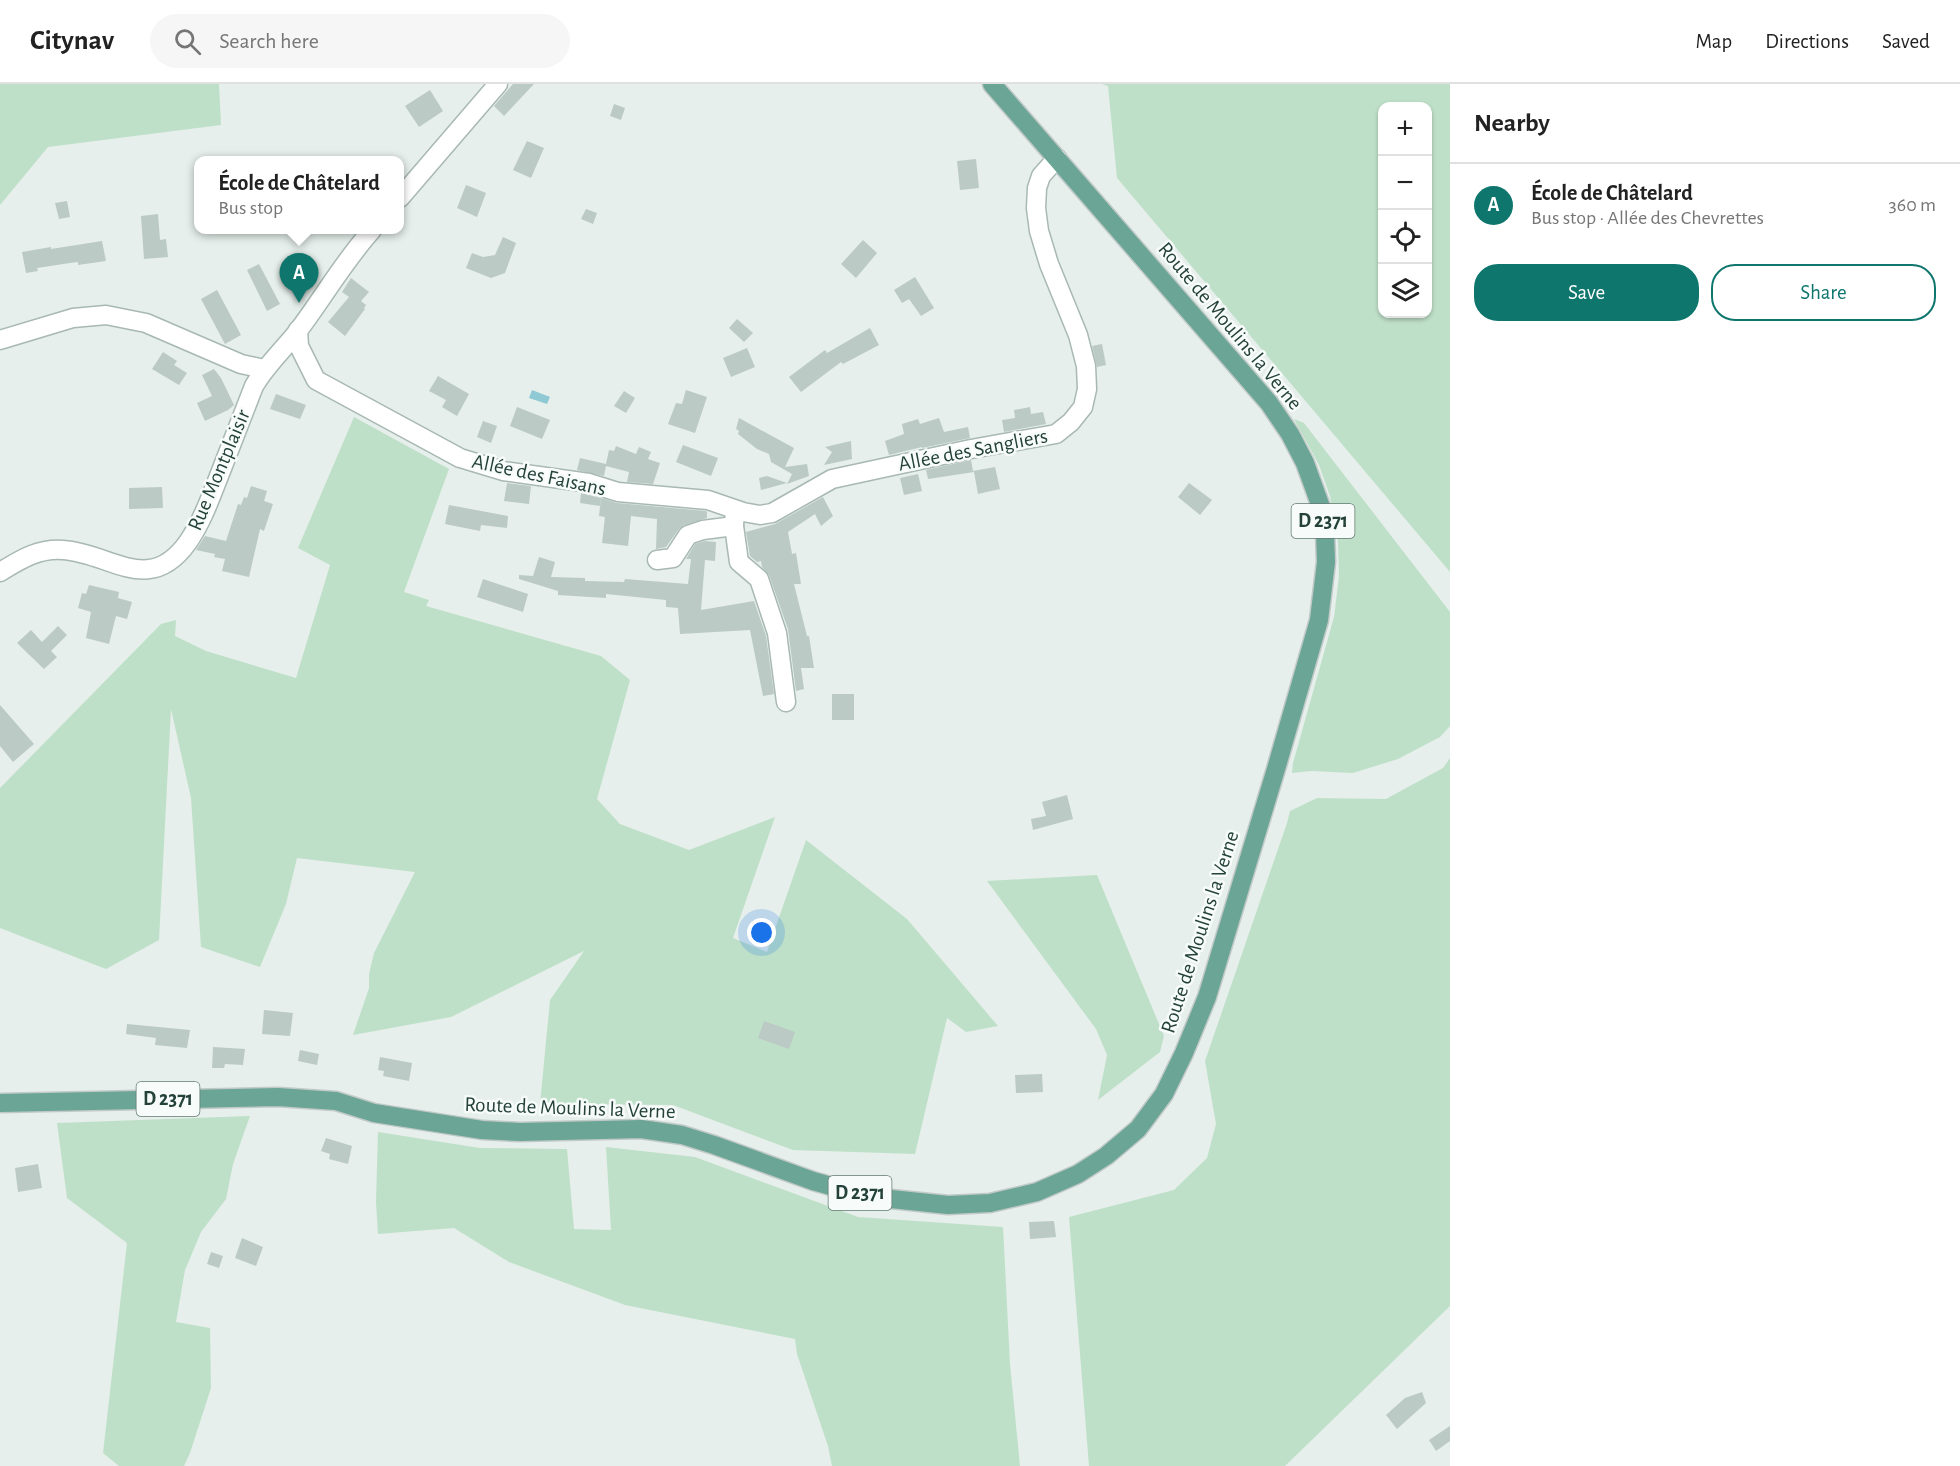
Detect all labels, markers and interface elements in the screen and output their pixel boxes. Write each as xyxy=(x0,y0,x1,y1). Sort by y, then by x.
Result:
search box xyxy=(150,14,570,68)
icon: search xyxy=(171,25,204,58)
text: Citynav xyxy=(30,27,114,55)
text: Search here xyxy=(219,30,319,52)
text: Map xyxy=(1696,31,1732,52)
text: Directions xyxy=(1765,31,1849,52)
text: Saved xyxy=(1882,31,1930,52)
map controls xyxy=(1378,102,1432,318)
button: + xyxy=(1378,102,1432,156)
text: Nearby xyxy=(1474,110,1550,136)
popup xyxy=(194,156,404,234)
button: − xyxy=(1378,156,1432,210)
text: École de Châtelard xyxy=(218,172,380,194)
text: École de Châtelard xyxy=(1531,182,1693,204)
text: A xyxy=(1488,195,1500,215)
text: 360 m xyxy=(1889,195,1936,215)
text: Bus stop xyxy=(218,198,283,218)
text: Bus stop · Allée des Chevrettes xyxy=(1531,208,1764,228)
button: locate xyxy=(1378,210,1432,264)
street label: Route de Moulins la Verne xyxy=(1154,238,1306,414)
pin: A xyxy=(280,254,318,303)
button: layers xyxy=(1378,264,1432,318)
button: Save xyxy=(1474,264,1699,321)
button: Share xyxy=(1711,264,1936,321)
street label: Rue Montplaisir xyxy=(184,406,254,534)
street label: Allée des Sangliers xyxy=(897,425,1049,475)
street label: Allée des Faisans xyxy=(470,451,608,499)
road number: D 2371 xyxy=(1292,504,1354,538)
street label: Route de Moulins la Verne xyxy=(1157,828,1243,1036)
your location xyxy=(747,918,776,947)
road number: D 2371 xyxy=(136,1082,200,1116)
street label: Route de Moulins la Verne xyxy=(464,1094,676,1122)
road number: D 2371 xyxy=(828,1176,892,1210)

